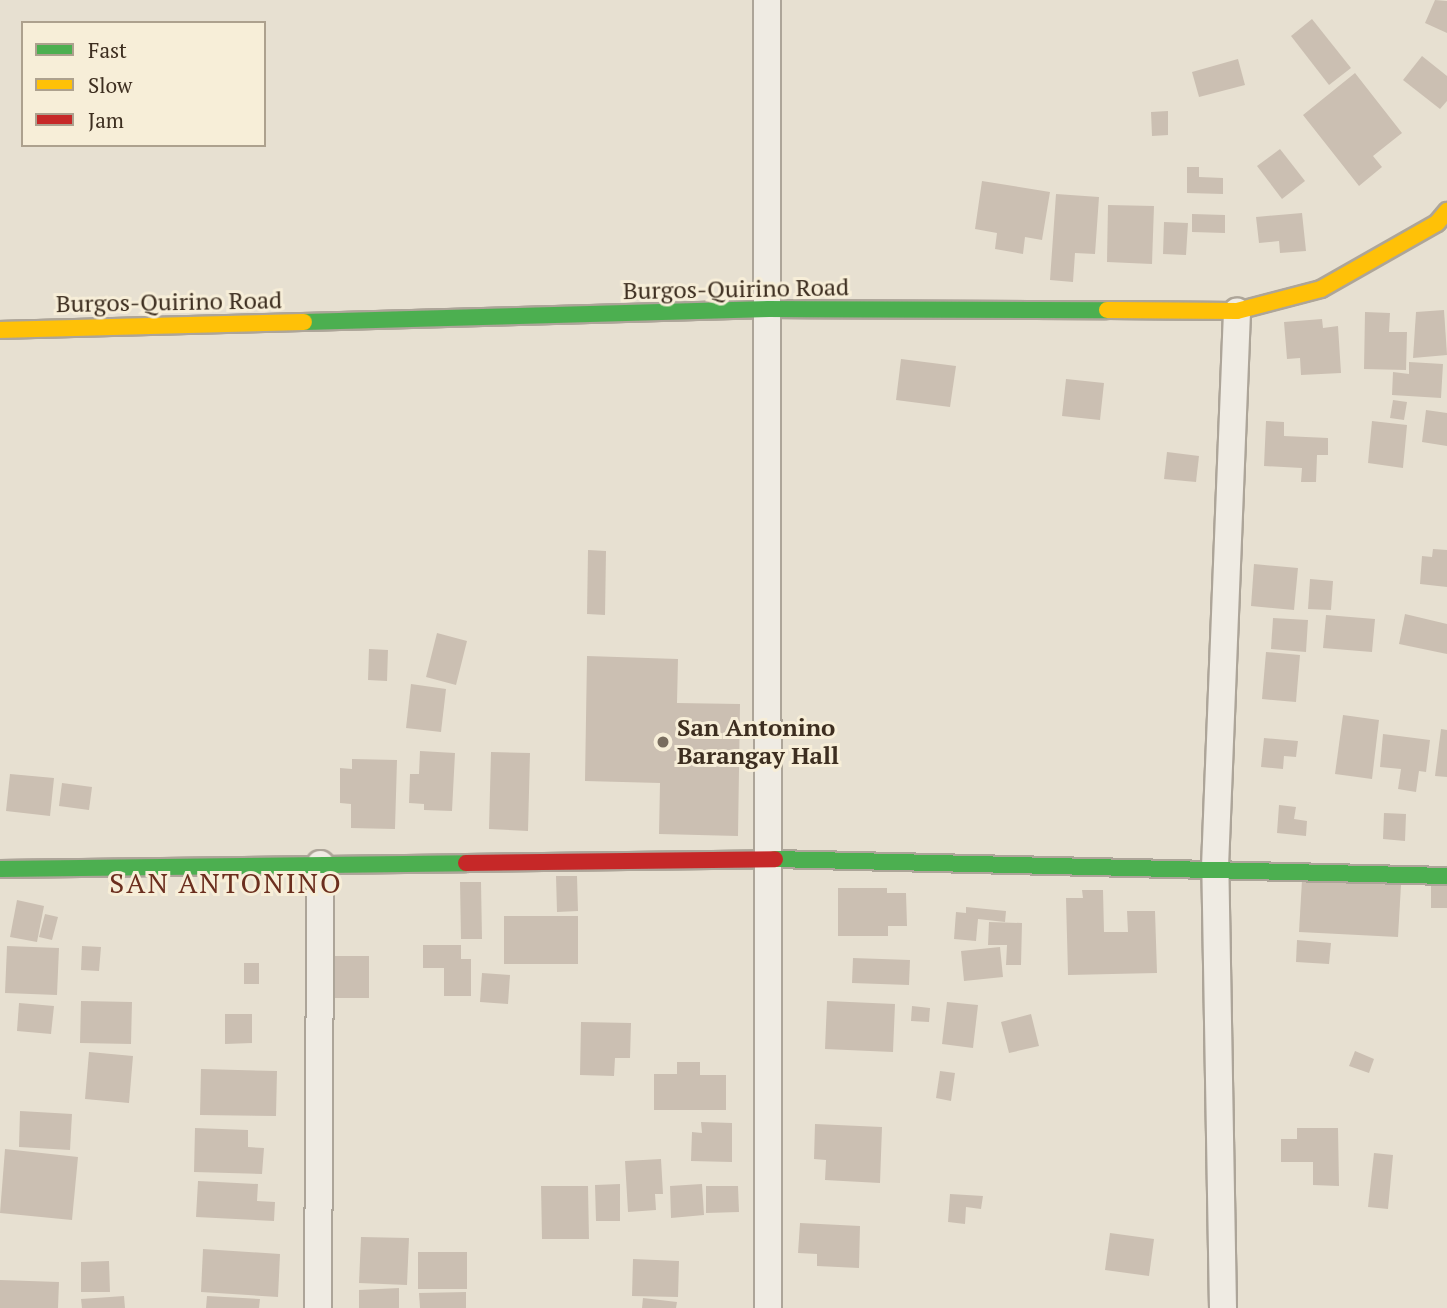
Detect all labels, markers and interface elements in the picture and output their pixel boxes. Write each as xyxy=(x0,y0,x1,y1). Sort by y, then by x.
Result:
legend xyxy=(21,21,266,147)
text: Fast xyxy=(88,36,127,64)
text: Slow xyxy=(88,71,132,99)
text: Jam xyxy=(88,106,124,134)
street label: Burgos-Quirino Road xyxy=(623,273,849,305)
street label: Burgos-Quirino Road xyxy=(56,286,282,318)
place label: San Antonino Barangay Hall xyxy=(677,714,839,770)
marker: San Antonino Barangay Hall xyxy=(655,734,671,750)
district label: SAN ANTONINO xyxy=(111,866,341,900)

